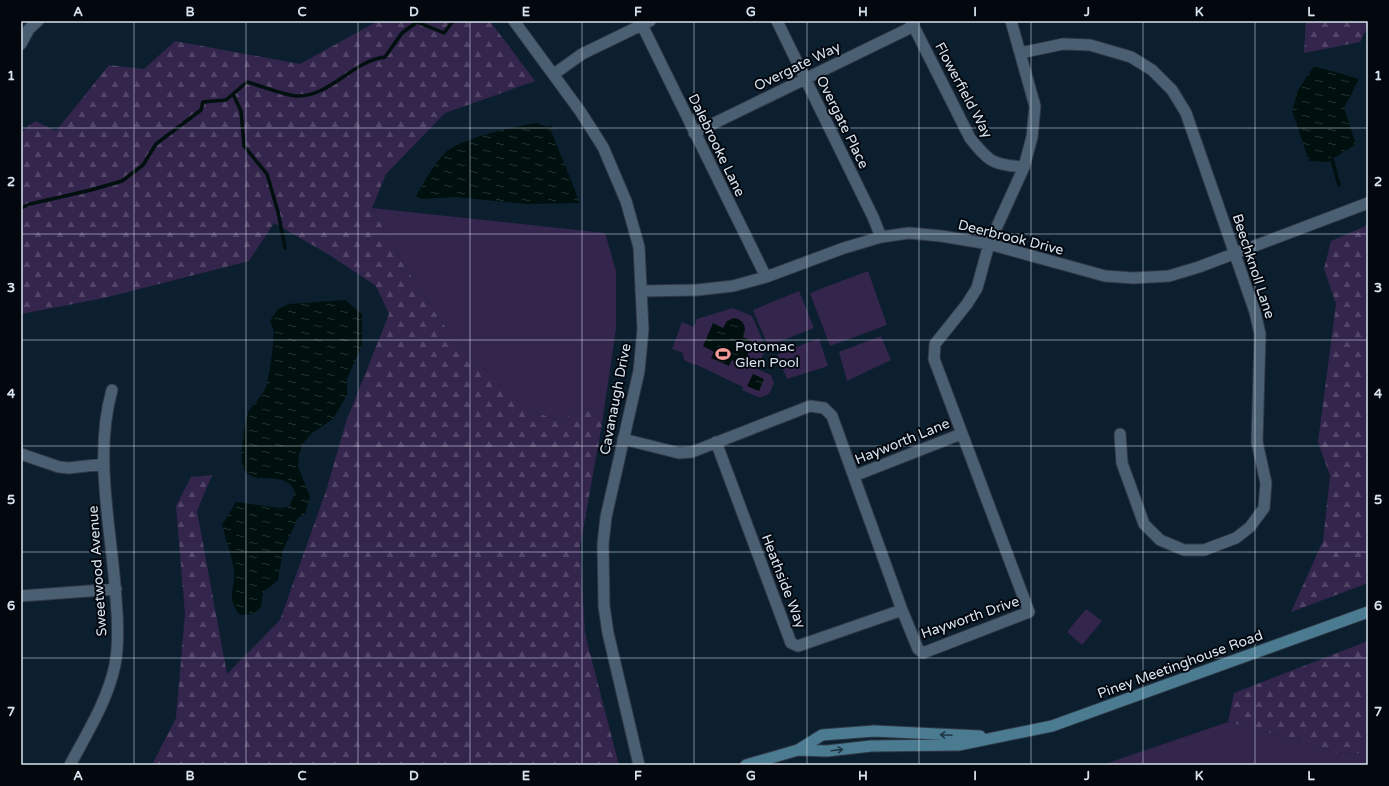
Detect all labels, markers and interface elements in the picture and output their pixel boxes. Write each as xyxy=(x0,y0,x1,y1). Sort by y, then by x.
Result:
text: A xyxy=(73,4,83,20)
text: B xyxy=(185,4,195,20)
text: C xyxy=(297,4,307,20)
text: D xyxy=(409,4,419,20)
text: E xyxy=(522,4,530,20)
text: F xyxy=(634,4,642,20)
text: G xyxy=(746,4,756,20)
text: H xyxy=(858,4,868,20)
text: I xyxy=(973,4,977,20)
text: J xyxy=(1083,4,1090,20)
text: K xyxy=(1195,4,1204,20)
text: L xyxy=(1307,4,1315,20)
street label: Overgate Way xyxy=(751,38,844,95)
street label: Flowerfield Way xyxy=(931,39,996,142)
text: 1 xyxy=(7,68,15,84)
text: 1 xyxy=(1374,68,1382,84)
street label: Overgate Place xyxy=(813,73,872,171)
street label: Dalebrooke Lane xyxy=(684,91,749,199)
text: 2 xyxy=(7,174,15,190)
text: 2 xyxy=(1374,174,1382,190)
street label: Beechknoll Lane xyxy=(1229,212,1278,321)
street label: Deerbrook Drive xyxy=(956,216,1066,259)
text: 3 xyxy=(7,280,15,296)
text: 3 xyxy=(1374,280,1382,296)
place label: Potomac Glen Pool xyxy=(735,338,799,371)
street label: Cavanaugh Drive xyxy=(596,342,635,456)
sports icon: Potomac Glen Pool xyxy=(714,345,732,363)
text: 4 xyxy=(7,386,16,402)
text: 4 xyxy=(1374,386,1383,402)
street label: Hayworth Lane xyxy=(852,415,952,468)
text: 5 xyxy=(7,492,15,508)
text: 5 xyxy=(1374,492,1382,508)
street label: Sweetwood Avenue xyxy=(84,505,111,637)
street label: Heathside Way xyxy=(758,532,809,631)
street label: Hayworth Drive xyxy=(919,593,1022,642)
text: 6 xyxy=(7,598,15,614)
text: 6 xyxy=(1374,598,1382,614)
street label: Piney Meetinghouse Road xyxy=(1095,627,1265,702)
text: 7 xyxy=(7,704,15,720)
text: 7 xyxy=(1374,704,1382,720)
one-way arrow xyxy=(940,731,953,738)
one-way arrow xyxy=(830,746,843,754)
text: A xyxy=(73,768,83,784)
text: B xyxy=(185,768,195,784)
text: C xyxy=(297,768,307,784)
text: D xyxy=(409,768,419,784)
text: E xyxy=(522,768,530,784)
text: F xyxy=(634,768,642,784)
text: G xyxy=(746,768,756,784)
text: H xyxy=(858,768,868,784)
text: I xyxy=(973,768,977,784)
text: J xyxy=(1083,768,1090,784)
text: K xyxy=(1195,768,1204,784)
text: L xyxy=(1307,768,1315,784)

